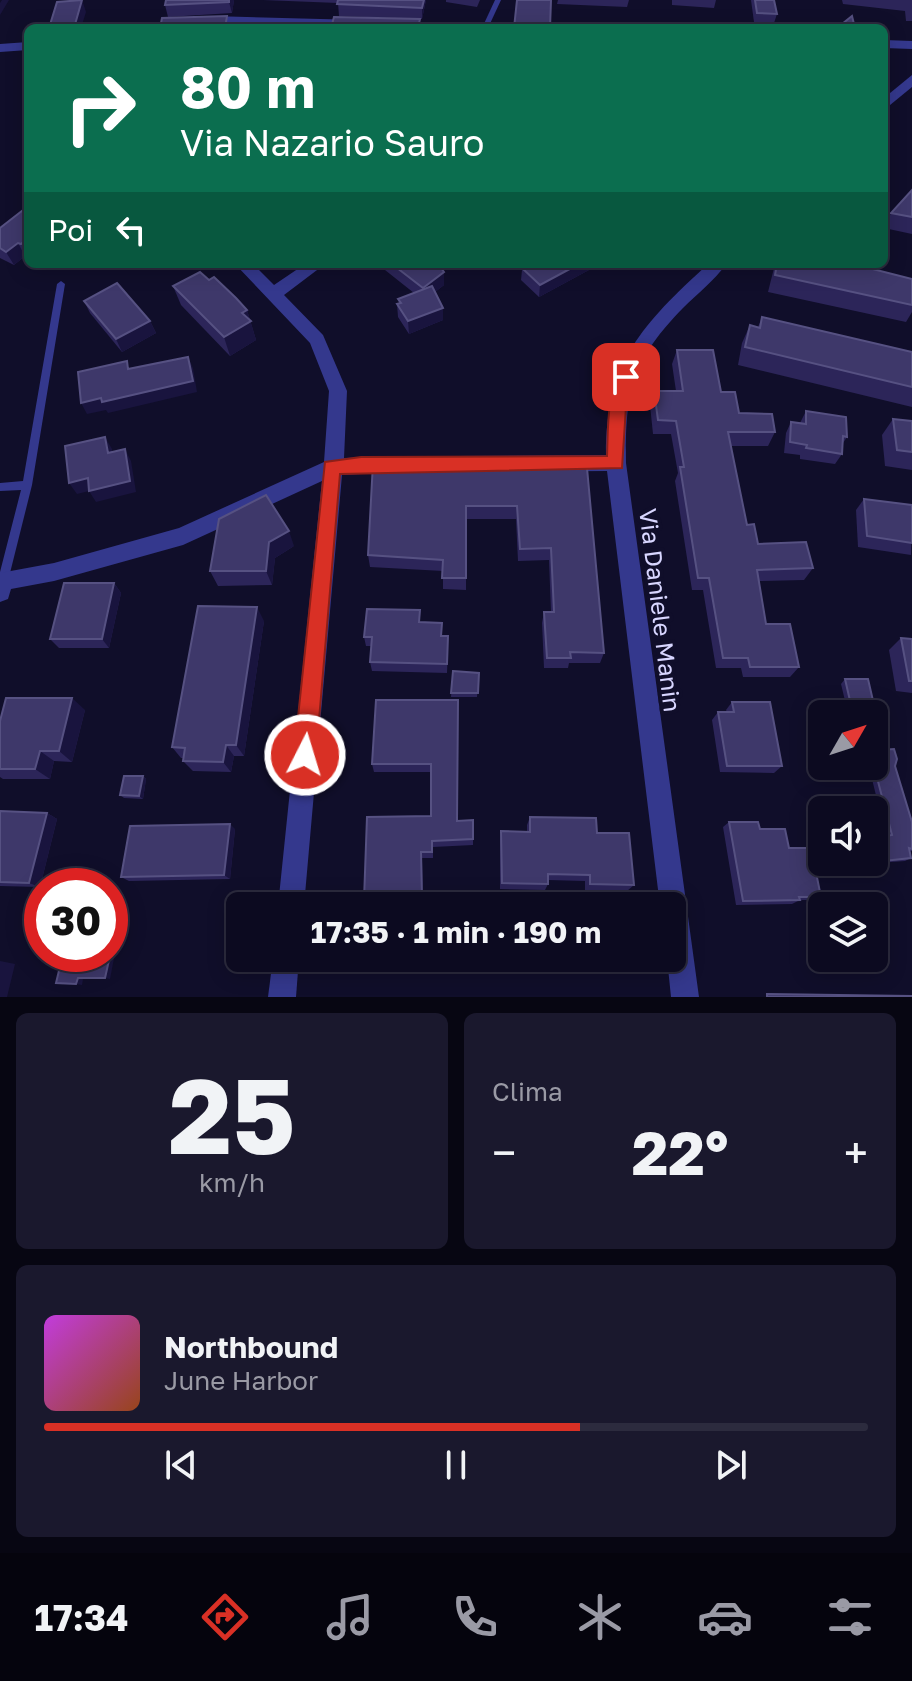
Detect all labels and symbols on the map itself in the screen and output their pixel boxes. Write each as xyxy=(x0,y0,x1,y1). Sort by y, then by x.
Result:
pin xyxy=(592,343,660,411)
street label: Via Daniele Manin xyxy=(634,506,688,714)
north arrow xyxy=(808,700,888,780)
position arrow xyxy=(263,713,347,797)
speed limit sign: 30 xyxy=(24,868,128,972)

